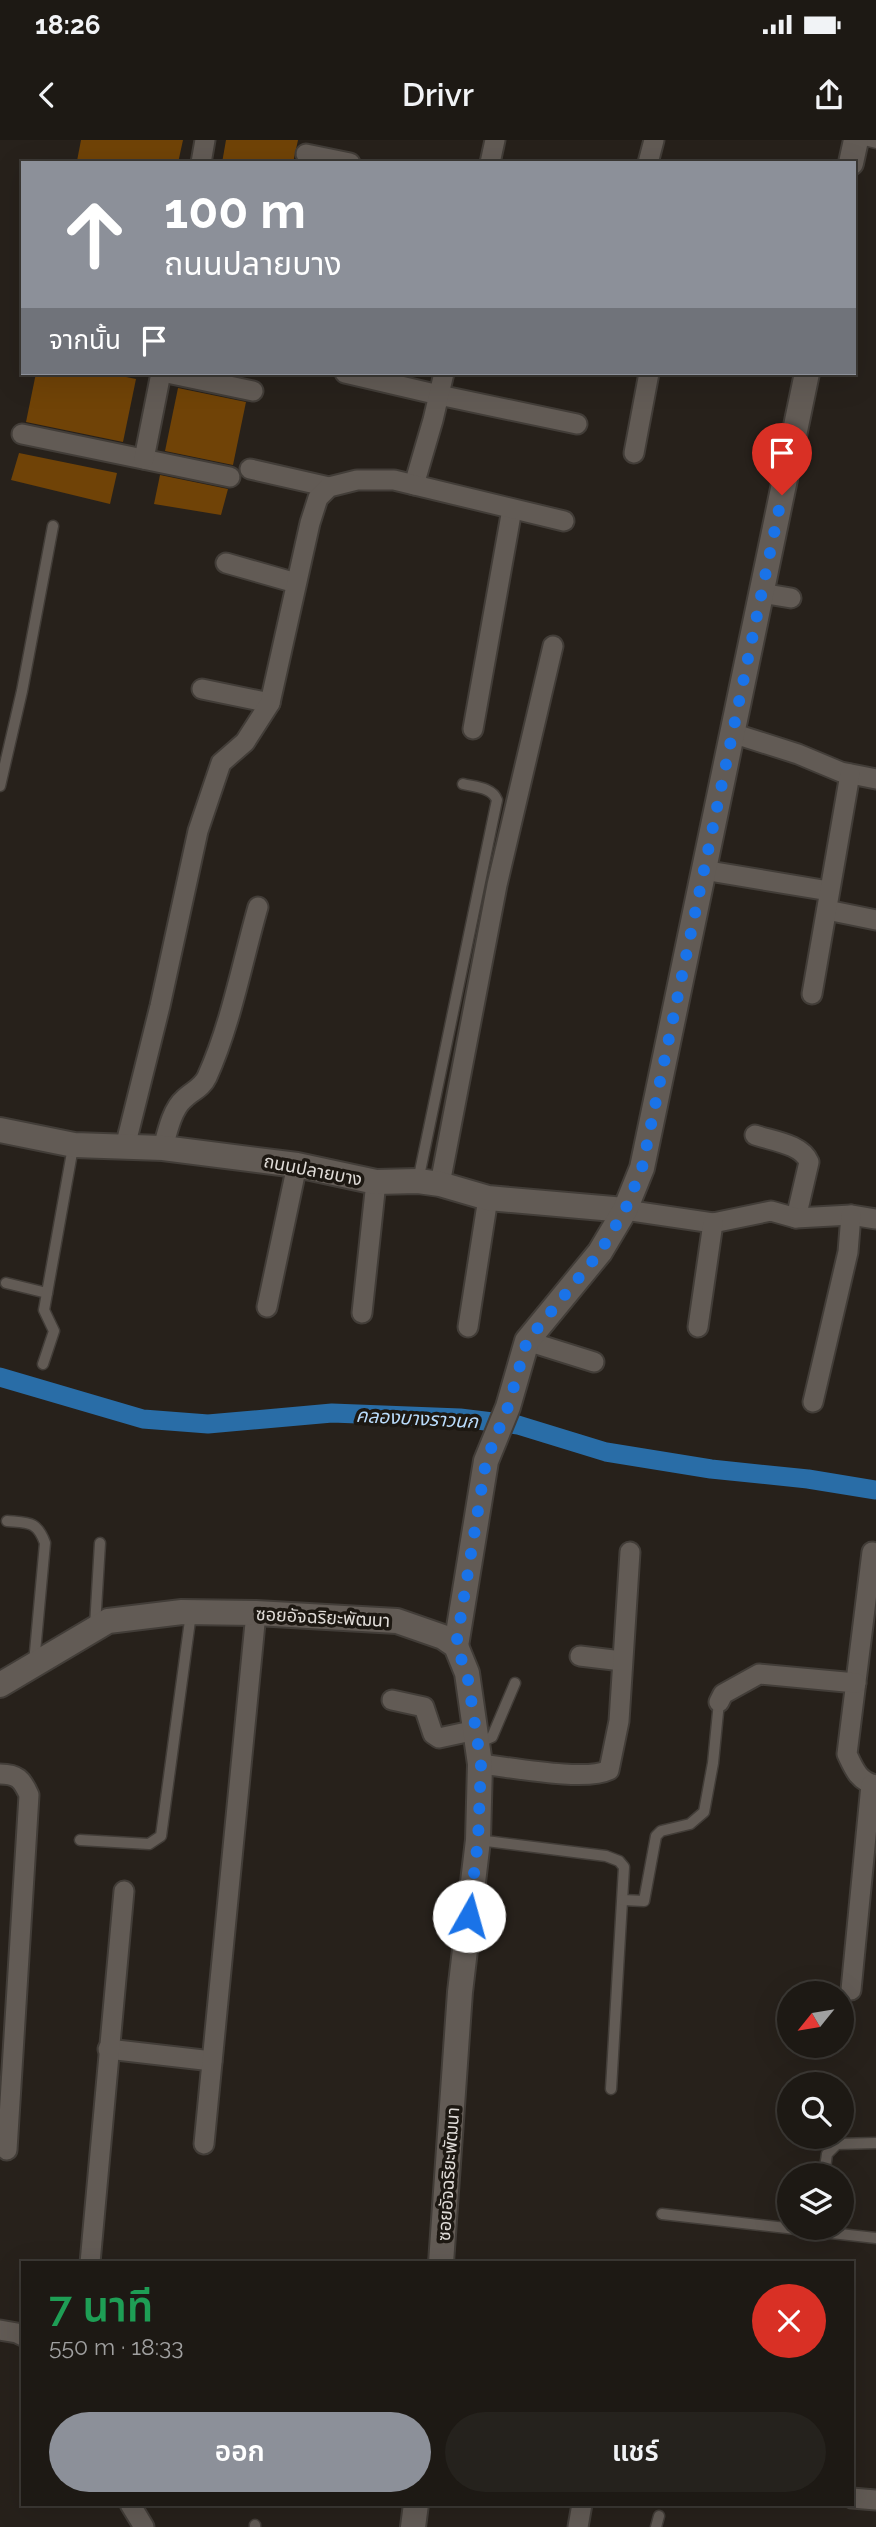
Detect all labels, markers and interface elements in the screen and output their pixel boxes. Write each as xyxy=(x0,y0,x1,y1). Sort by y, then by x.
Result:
text: 18:26 xyxy=(35,10,100,40)
icon: back xyxy=(28,76,66,114)
text: Drivr xyxy=(402,76,474,113)
icon: share xyxy=(810,76,848,114)
text: 100 m xyxy=(164,182,306,239)
icon: ahead xyxy=(49,189,140,280)
text: ถนนปลายบาง xyxy=(164,245,342,282)
icon: arrive xyxy=(135,322,173,360)
text: จากนั้น xyxy=(49,325,121,355)
pin xyxy=(752,423,812,495)
icon: arrive xyxy=(763,434,801,472)
street label: ถนนปลายบาง xyxy=(262,1150,364,1190)
water label: คลองบางราวนก xyxy=(355,1404,479,1432)
street label: ซอยอัจฉริยะพัฒนา xyxy=(255,1603,391,1631)
position arrow xyxy=(432,1879,506,1953)
north arrow xyxy=(777,1981,854,2058)
map controls xyxy=(777,1981,854,2240)
button: search xyxy=(777,2072,854,2149)
street label: ซอยอัจฉริยะพัฒนา xyxy=(433,2106,463,2242)
button: layers xyxy=(777,2163,854,2240)
text: 7 นาที xyxy=(49,2282,153,2331)
button: close xyxy=(752,2284,826,2358)
text: 550 m · 18:33 xyxy=(49,2333,184,2360)
button: ออก xyxy=(49,2412,431,2492)
button: แชร์ xyxy=(445,2412,826,2492)

